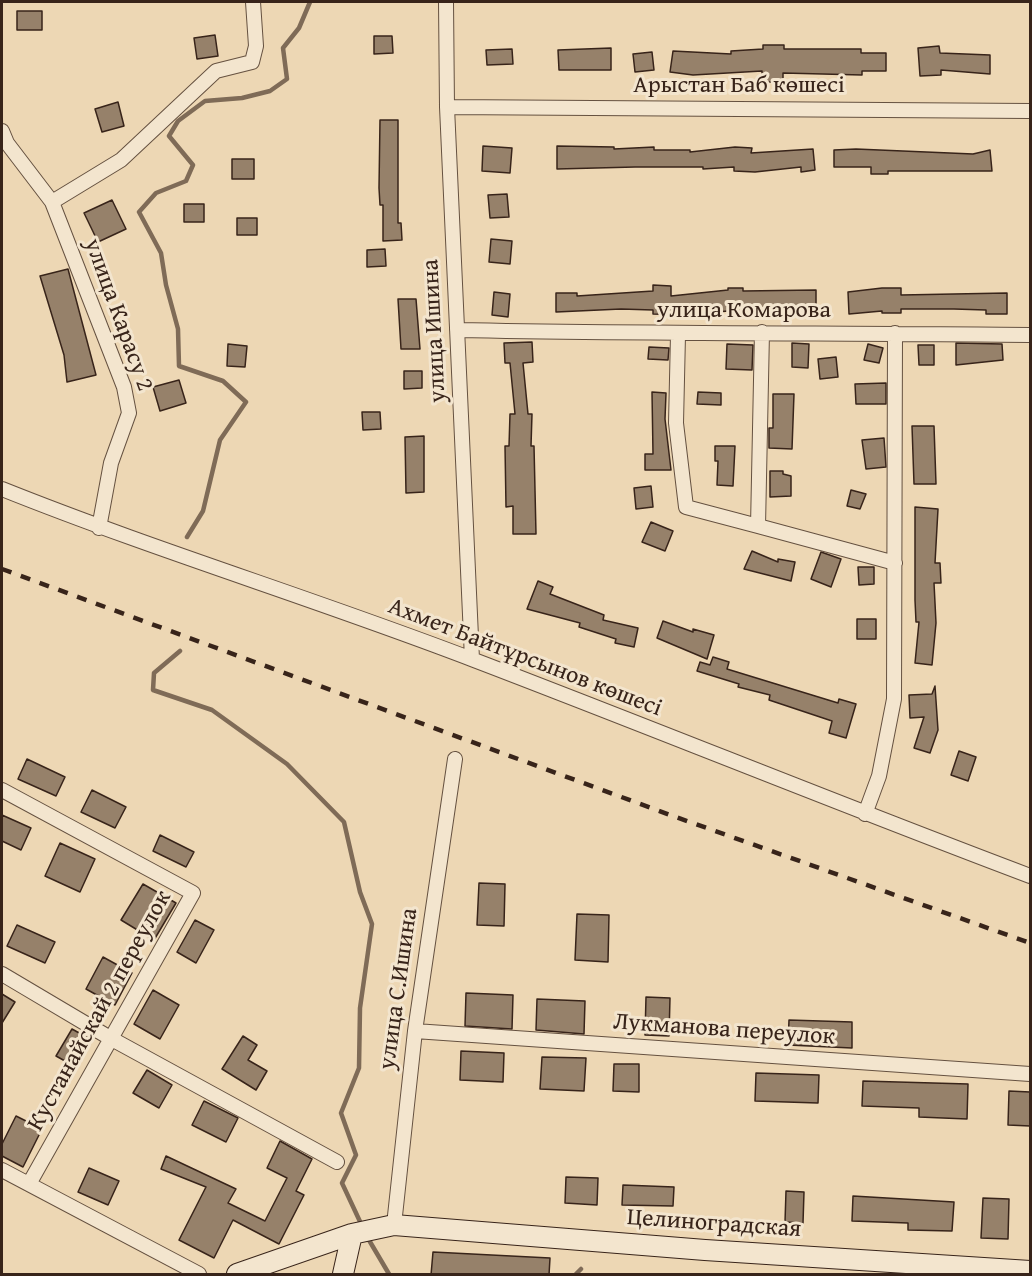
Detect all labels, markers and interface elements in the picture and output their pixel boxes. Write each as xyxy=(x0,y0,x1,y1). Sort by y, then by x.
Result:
street label: Арыстан Баб көшесі xyxy=(633,72,845,100)
street label: улица Карасу 2 xyxy=(77,235,159,395)
street label: улица Ишина xyxy=(417,258,453,404)
street label: улица Комарова xyxy=(657,297,831,325)
street label: Ахмет Байтұрсынов көшесі xyxy=(384,592,666,724)
street label: Кустанайскай 2 переулок xyxy=(22,886,178,1136)
street label: улица С.Ишина xyxy=(373,906,425,1072)
street label: Лукманова переулок xyxy=(612,1008,836,1052)
street label: Целиноградская xyxy=(626,1204,802,1244)

